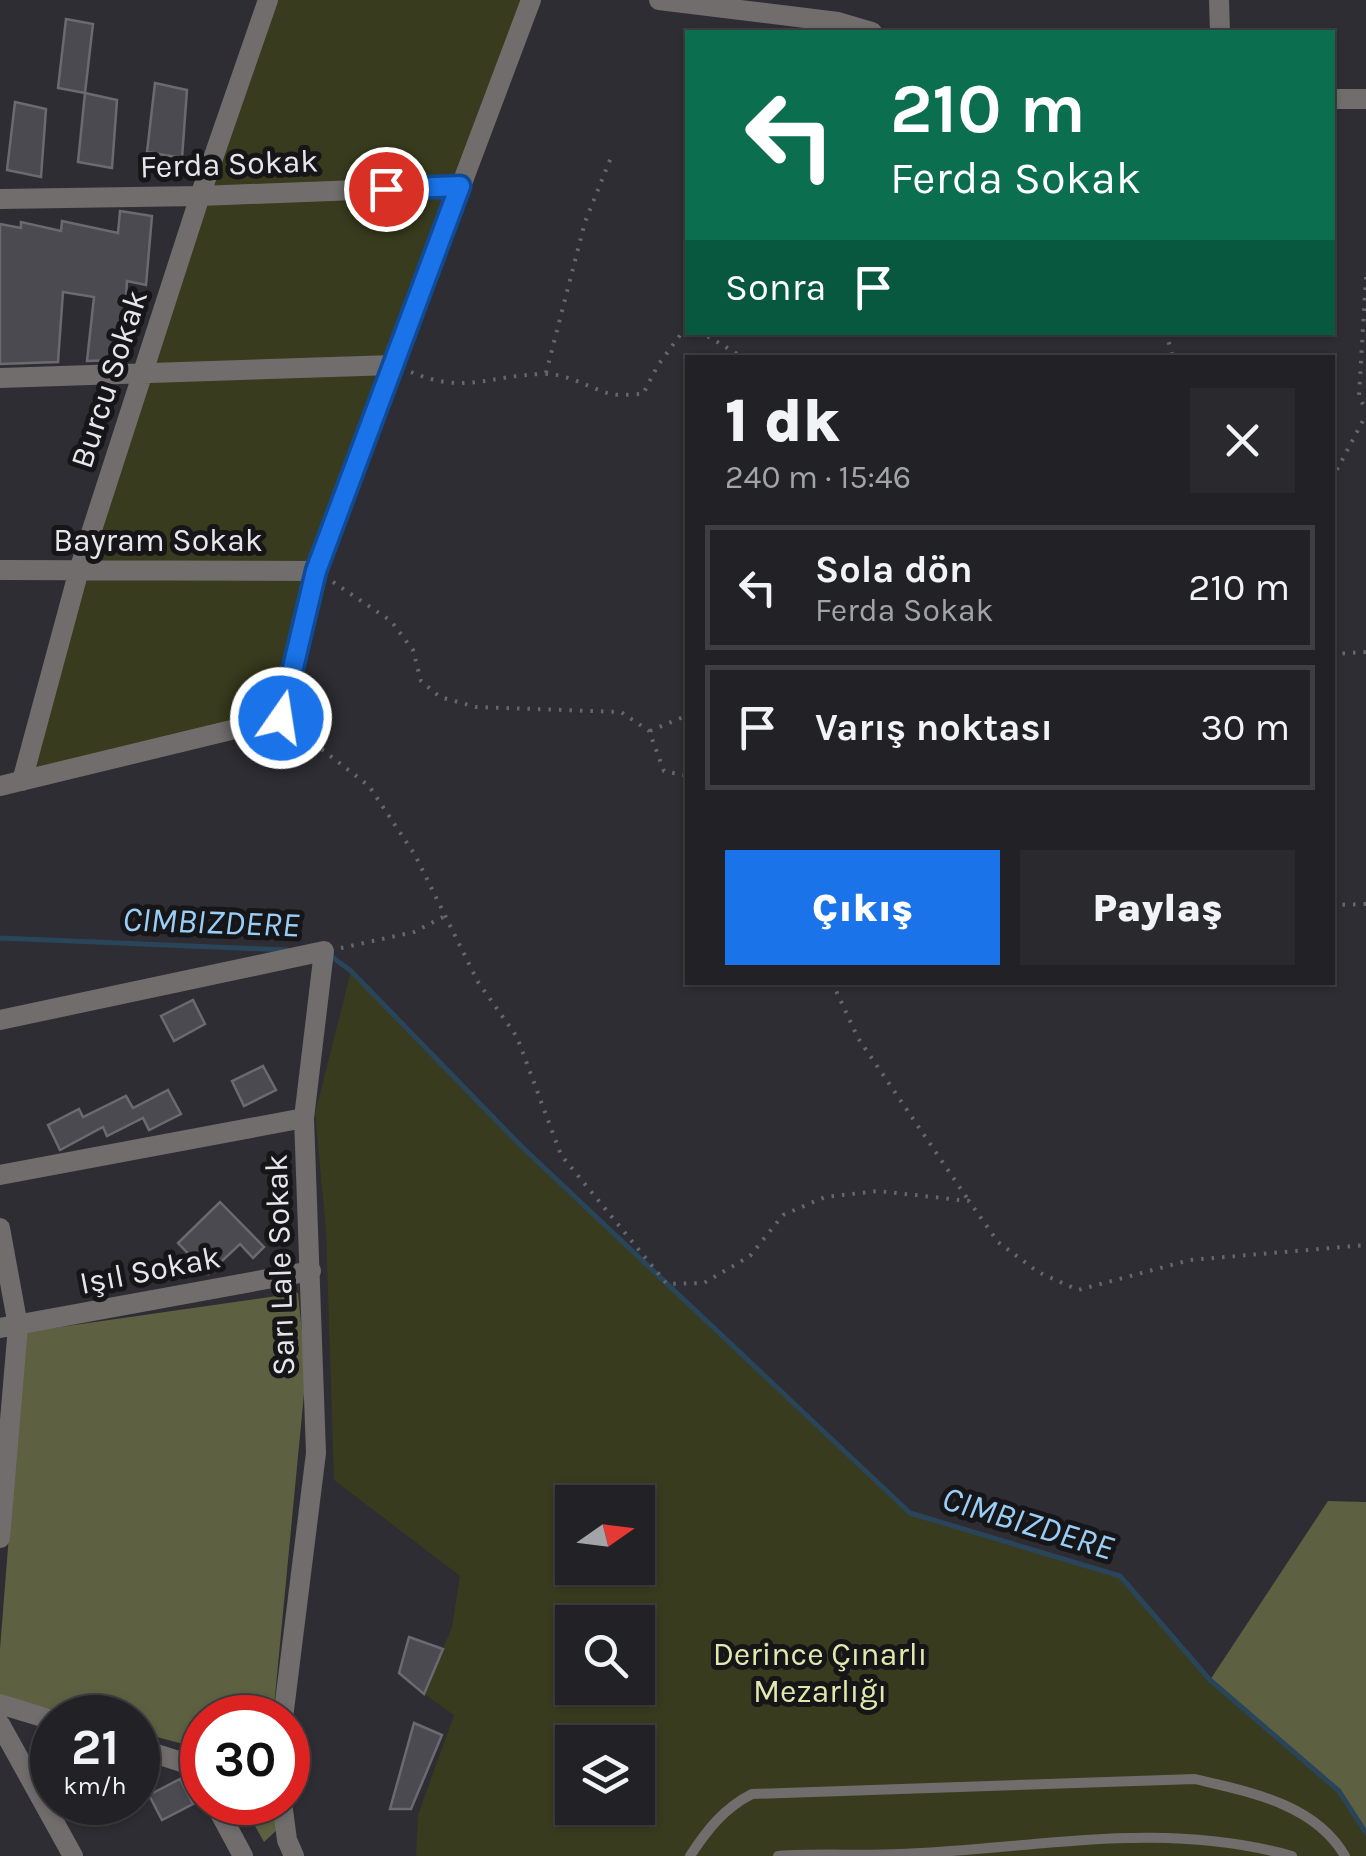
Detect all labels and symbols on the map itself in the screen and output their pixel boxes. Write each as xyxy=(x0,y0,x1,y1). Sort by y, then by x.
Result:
street label: Ferda Sokak xyxy=(139,142,319,186)
pin xyxy=(344,147,429,232)
street label: Burcu Sokak xyxy=(63,285,155,473)
street label: Bayram Sokak xyxy=(53,522,263,559)
position arrow xyxy=(229,666,333,770)
water label: CIMBIZDERE xyxy=(122,898,301,946)
street label: Sarı Lale Sokak xyxy=(258,1154,302,1376)
street label: Işıl Sokak xyxy=(77,1238,223,1302)
water label: CIMBIZDERE xyxy=(937,1477,1119,1569)
north arrow xyxy=(555,1485,655,1585)
park label: Derince Çınarlı Mezarlığı xyxy=(713,1636,927,1710)
speed limit sign: 30 xyxy=(180,1695,310,1825)

